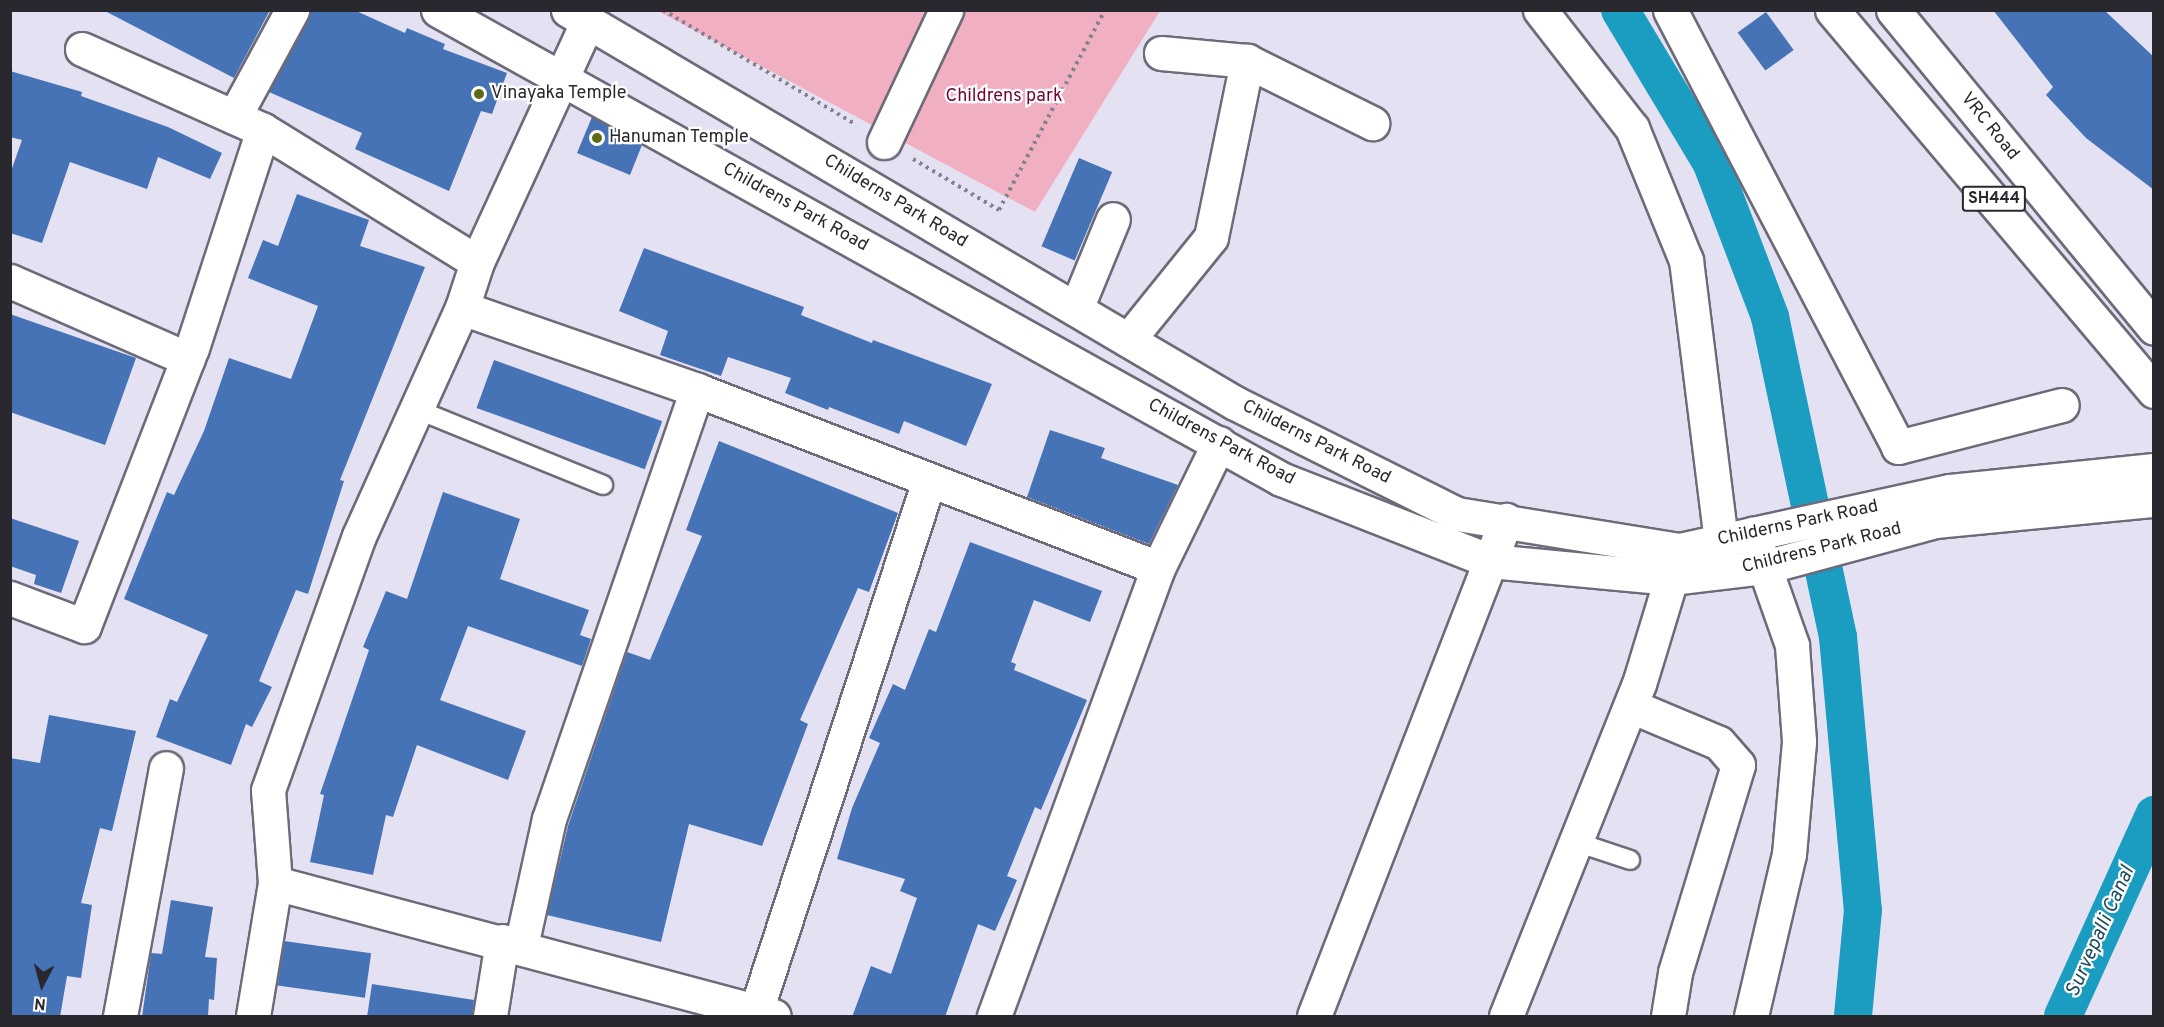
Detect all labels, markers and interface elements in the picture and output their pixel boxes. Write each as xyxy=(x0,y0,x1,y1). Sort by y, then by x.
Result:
place label: Vinayaka Temple xyxy=(491,83,627,105)
park label: Childrens park xyxy=(946,86,1062,108)
marker: Vinayaka Temple xyxy=(472,87,486,101)
street label: VRC Road xyxy=(1955,89,2023,165)
place label: Hanuman Temple xyxy=(609,127,749,149)
marker: Hanuman Temple xyxy=(590,131,604,145)
street label: Childerns Park Road xyxy=(819,151,971,253)
street label: Childrens Park Road xyxy=(718,159,872,257)
road number: SH444 xyxy=(1961,186,2027,212)
street label: Childrens Park Road xyxy=(1144,395,1298,491)
street label: Childerns Park Road xyxy=(1238,396,1394,490)
street label: Childerns Park Road xyxy=(1716,496,1880,552)
street label: Childrens Park Road xyxy=(1740,519,1904,579)
water label: Survepalli Canal xyxy=(2061,863,2141,1001)
north arrow xyxy=(12,955,72,1015)
text: N xyxy=(33,992,47,1013)

